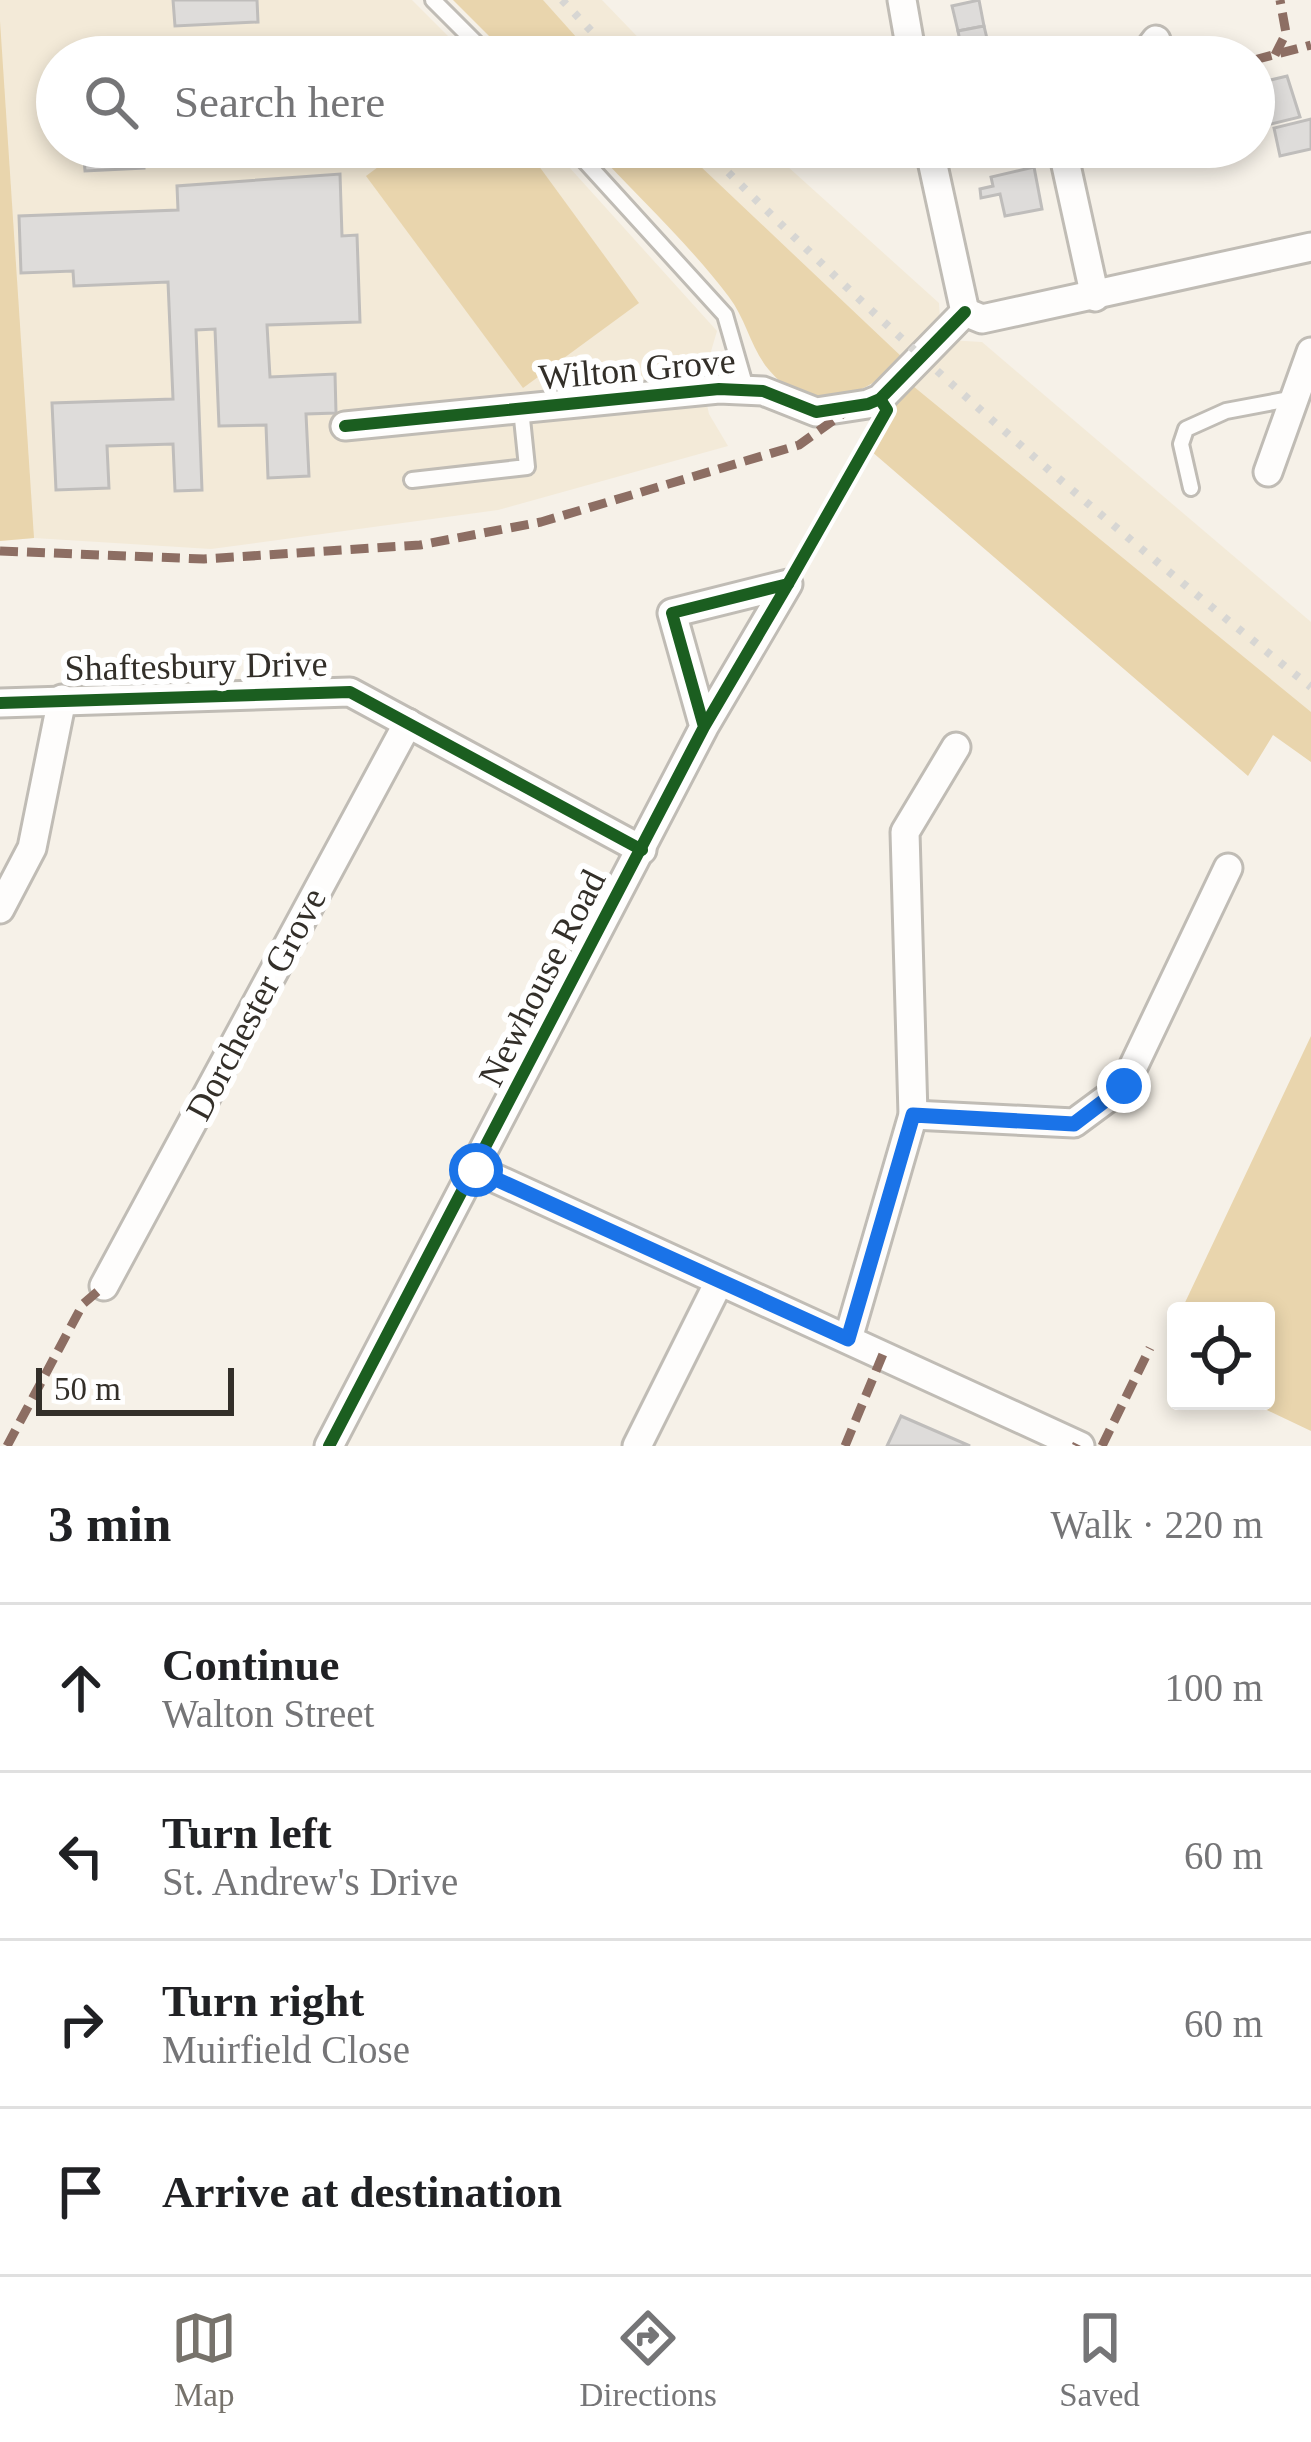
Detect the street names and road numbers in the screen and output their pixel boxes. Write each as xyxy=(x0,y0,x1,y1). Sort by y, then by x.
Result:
street label: Wilton Grove xyxy=(537,340,737,398)
street label: Shaftesbury Drive xyxy=(64,644,328,688)
street label: Newhouse Road xyxy=(470,863,614,1093)
street label: Dorchester Grove xyxy=(178,881,334,1127)

